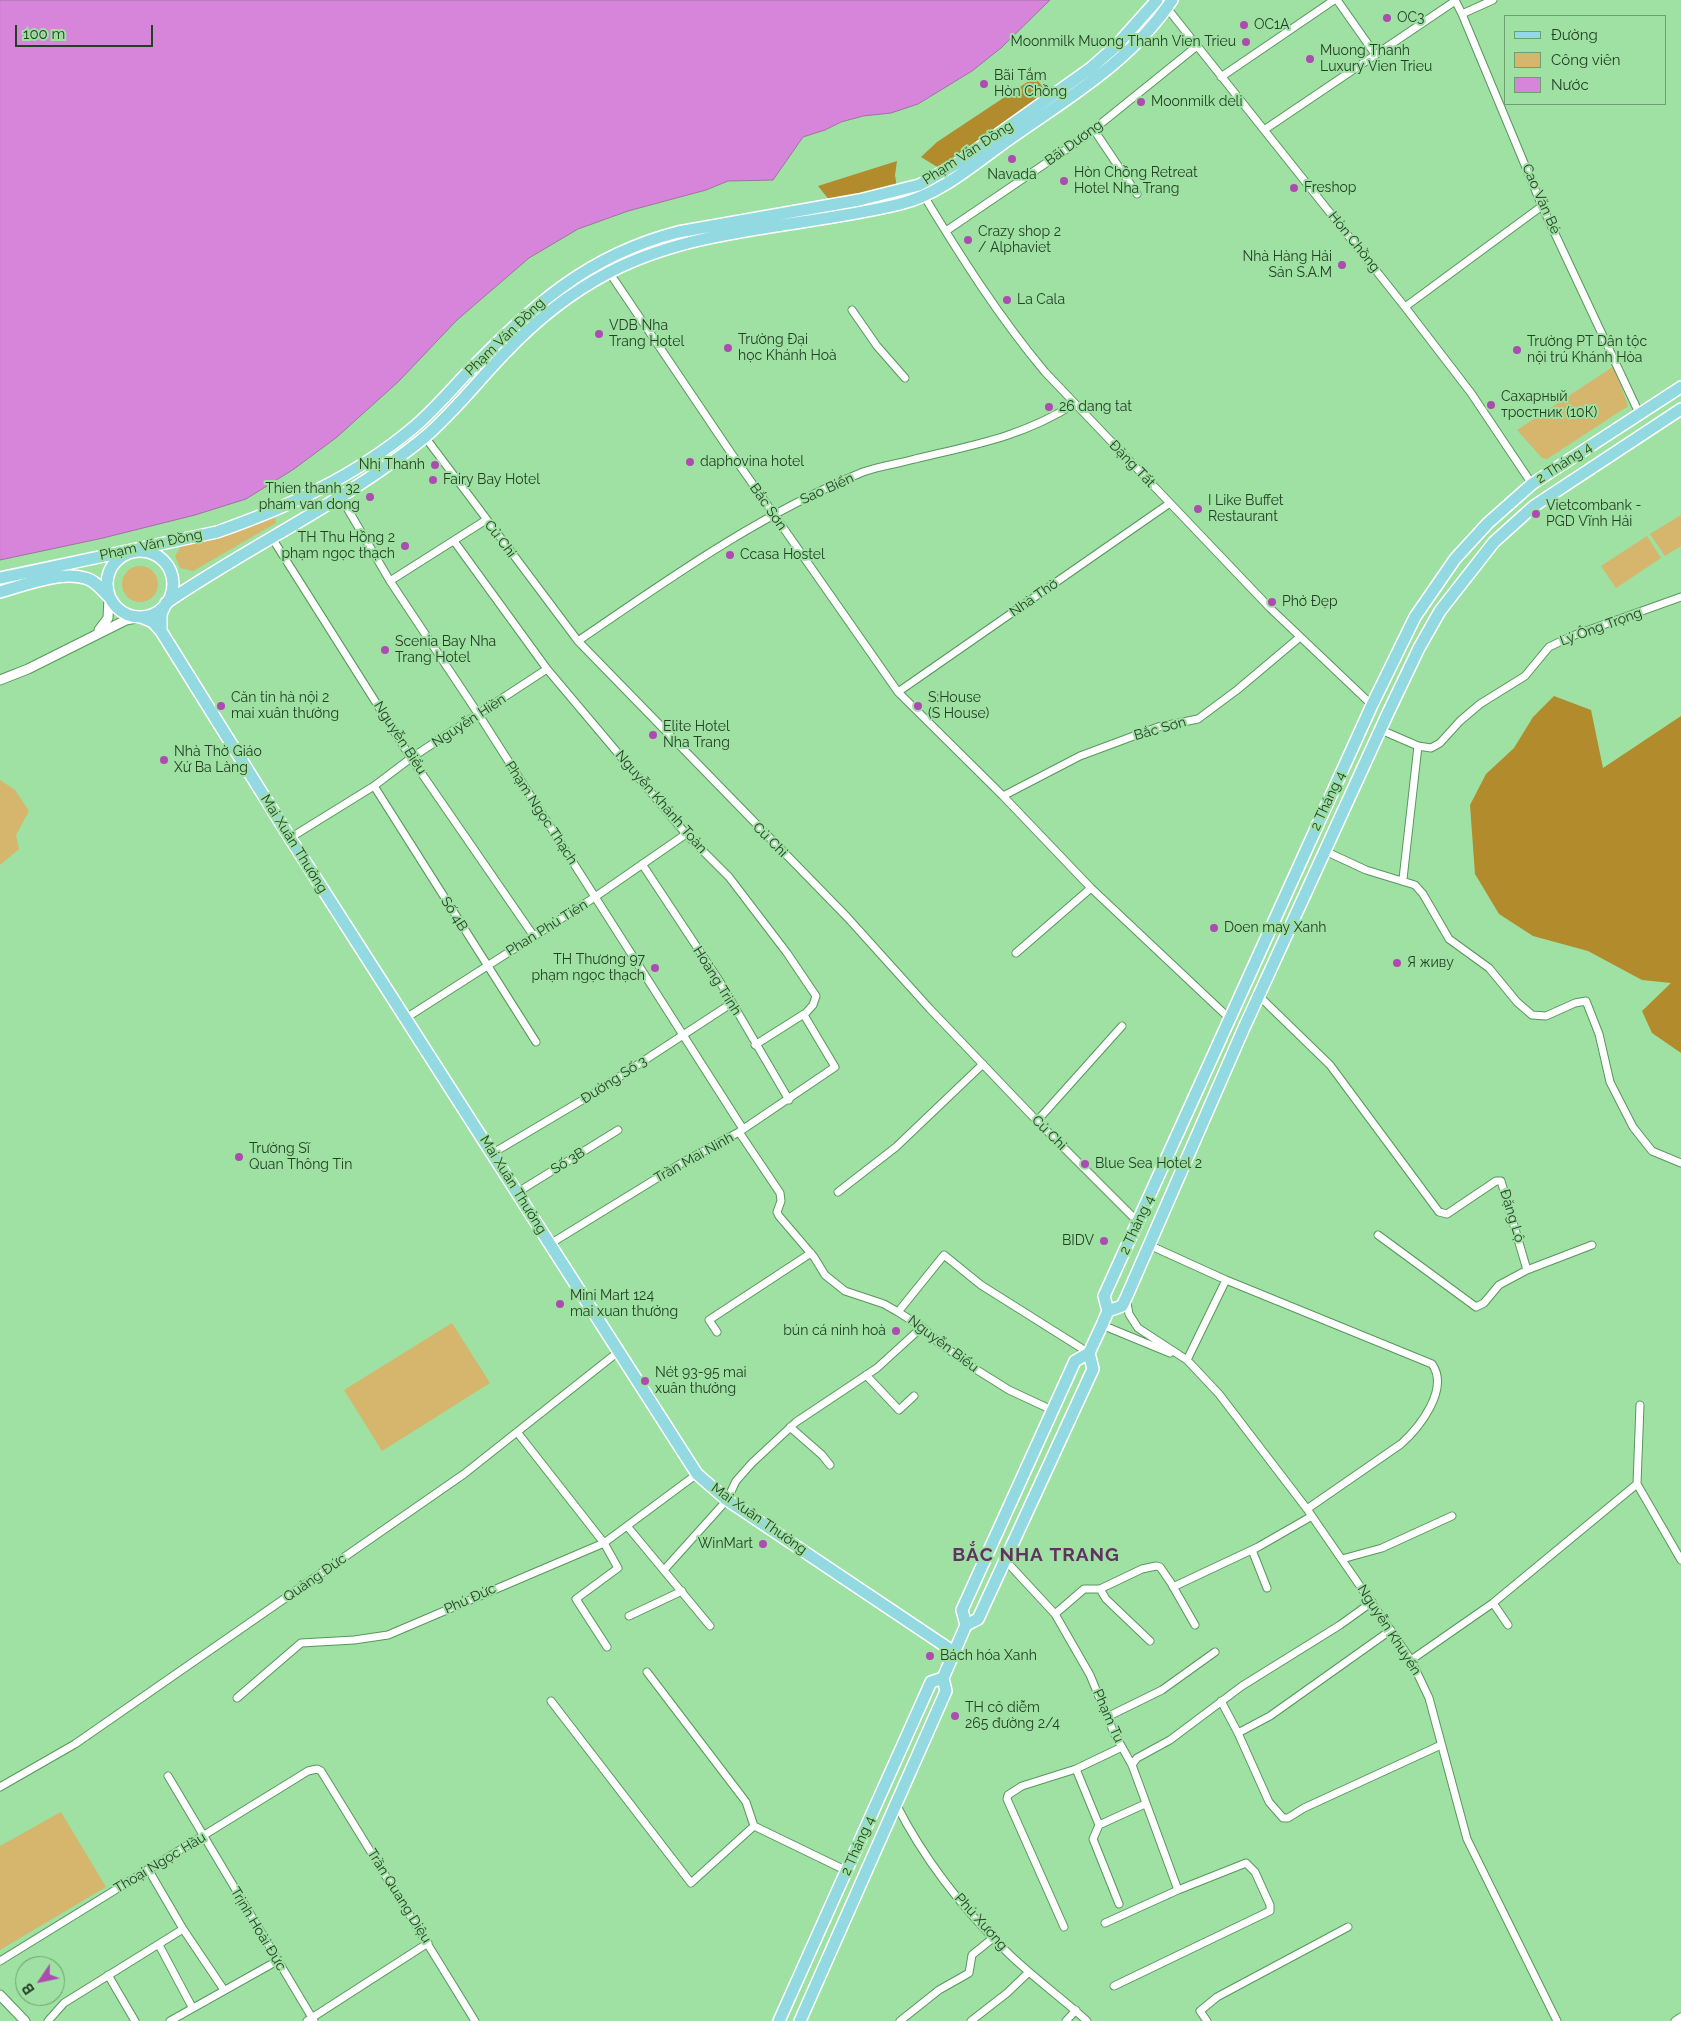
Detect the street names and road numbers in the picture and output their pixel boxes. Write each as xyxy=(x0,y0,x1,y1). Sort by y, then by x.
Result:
street label: Bãi Dương xyxy=(1042,116,1106,170)
street label: Phạm Văn Đồng xyxy=(920,118,1016,188)
street label: Cao Văn Bé xyxy=(1518,161,1564,237)
street label: Hòn Chồng xyxy=(1324,208,1384,276)
street label: Phạm Văn Đồng xyxy=(462,295,548,379)
street label: Đặng Tất xyxy=(1105,437,1159,491)
street label: 2 Tháng 4 xyxy=(1533,439,1595,487)
street label: Sao Biển xyxy=(798,470,856,508)
street label: Bắc Sơn xyxy=(746,480,790,534)
street label: Củ Chi xyxy=(481,517,519,561)
street label: Phạm Văn Đồng xyxy=(98,526,204,564)
street label: Nhà Thờ xyxy=(1007,575,1061,621)
street label: Lý Ông Trọng xyxy=(1558,604,1644,650)
street label: Nguyễn Hiền xyxy=(429,691,509,751)
street label: Nguyễn Biểu xyxy=(370,698,430,778)
street label: Bắc Sơn xyxy=(1132,714,1188,744)
street label: Nguyễn Khánh Toàn xyxy=(612,747,710,857)
street label: Phạm Ngọc Thạch xyxy=(501,758,581,868)
street label: 2 Tháng 4 xyxy=(1307,769,1349,833)
street label: Mai Xuân Thưởng xyxy=(257,792,331,896)
street label: Củ Chi xyxy=(749,819,791,861)
street label: Số 4B xyxy=(437,894,471,934)
street label: Phan Phù Tiên xyxy=(503,896,591,960)
street label: Hoàng Trinh xyxy=(689,943,745,1019)
street label: Đường Số 3 xyxy=(578,1053,650,1107)
street label: Củ Chi xyxy=(1028,1112,1070,1154)
street label: Trần Mai Ninh xyxy=(651,1129,737,1187)
street label: Mai Xuân Thưởng xyxy=(476,1133,550,1237)
street label: Số 3B xyxy=(548,1144,588,1178)
street label: Đặng Lộ xyxy=(1496,1187,1528,1245)
street label: 2 Tháng 4 xyxy=(1116,1193,1158,1257)
street label: Nguyễn Biểu xyxy=(904,1312,982,1376)
street label: Mai Xuân Thưởng xyxy=(708,1480,810,1558)
street label: Quảng Đức xyxy=(280,1550,350,1606)
street label: Phú Đức xyxy=(442,1580,498,1618)
street label: Nguyễn Khuyến xyxy=(1353,1582,1425,1678)
street label: Phạm Tu xyxy=(1089,1687,1127,1745)
street label: 2 Tháng 4 xyxy=(837,1814,879,1878)
street label: Thoại Ngọc Hầu xyxy=(111,1829,209,1897)
street label: Trần Quang Diệu xyxy=(363,1846,435,1946)
street label: Trịnh Hoài Đức xyxy=(227,1884,289,1974)
street label: Phú Xương xyxy=(951,1890,1011,1954)

